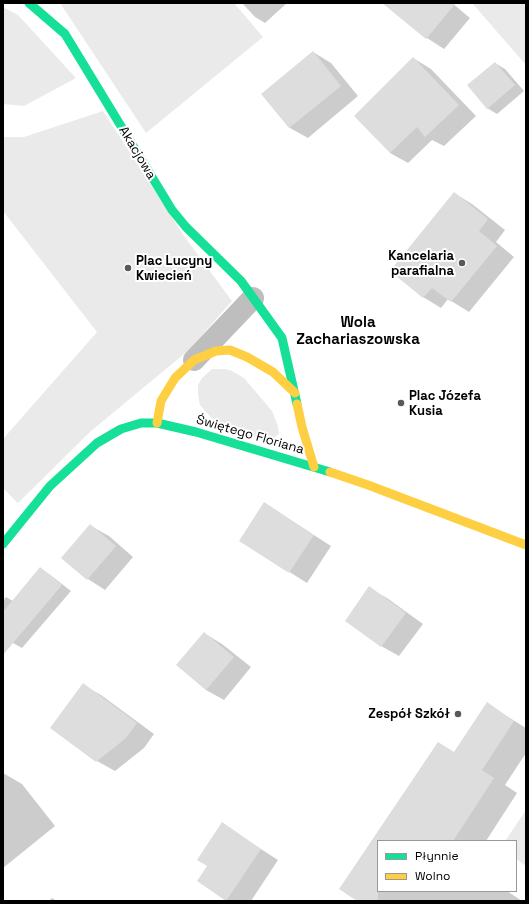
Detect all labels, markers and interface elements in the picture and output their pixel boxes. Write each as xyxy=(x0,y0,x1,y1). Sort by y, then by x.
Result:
street label: Akacjowa xyxy=(115,124,159,182)
place label: Kancelaria parafialna xyxy=(388,248,454,279)
place label: Plac Lucyny Kwiecień xyxy=(136,253,212,284)
marker: Kancelaria parafialna xyxy=(457,258,467,268)
marker: Plac Lucyny Kwiecień xyxy=(123,263,133,273)
district label: Wola Zachariaszowska xyxy=(296,314,420,349)
place label: Plac Józefa Kusia xyxy=(409,388,481,419)
marker: Plac Józefa Kusia xyxy=(396,398,406,408)
street label: Świętego Floriana xyxy=(194,412,306,458)
place label: Zespół Szkół xyxy=(368,706,450,722)
marker: Zespół Szkół xyxy=(453,709,463,719)
legend xyxy=(377,840,517,892)
text: Płynnie xyxy=(415,848,459,864)
text: Wolno xyxy=(415,868,450,884)

